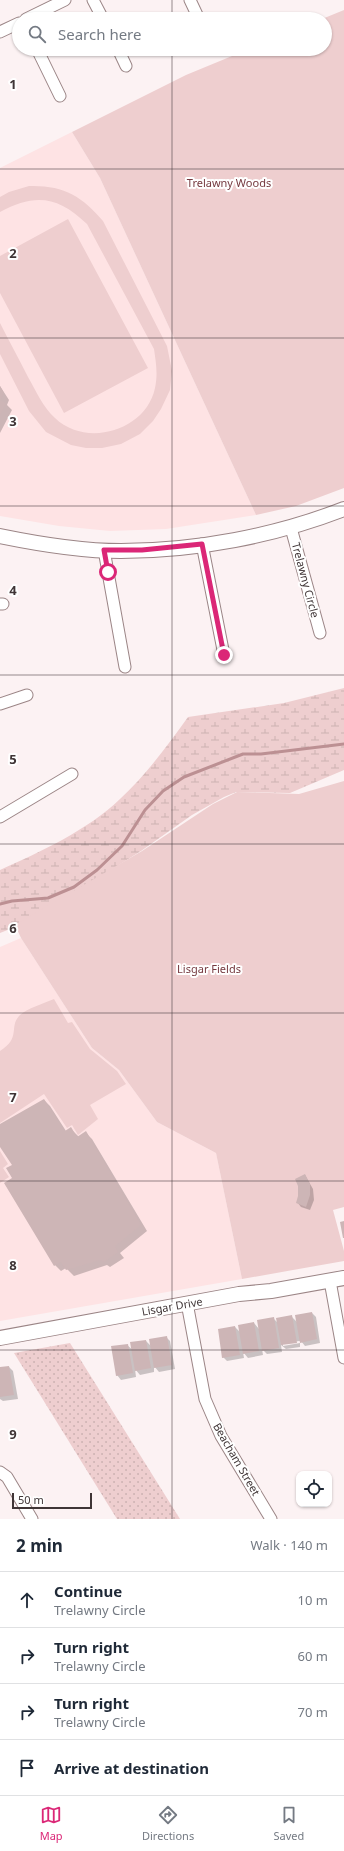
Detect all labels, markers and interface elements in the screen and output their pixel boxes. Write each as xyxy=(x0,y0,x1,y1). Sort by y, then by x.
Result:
search box xyxy=(12,12,332,56)
icon: search xyxy=(26,23,48,45)
text: Search here xyxy=(58,24,141,44)
text: 1 xyxy=(9,75,17,93)
park label: Trelawny Woods xyxy=(187,175,271,190)
text: 2 xyxy=(9,244,17,262)
text: 3 xyxy=(9,412,17,430)
street label: Trelawny Circle xyxy=(289,541,323,619)
route start xyxy=(99,563,117,581)
text: 4 xyxy=(9,581,17,599)
route end xyxy=(215,646,233,664)
text: 5 xyxy=(9,750,17,768)
text: 6 xyxy=(9,919,17,937)
park label: Lisgar Fields xyxy=(177,961,241,976)
text: 7 xyxy=(9,1088,17,1106)
text: 8 xyxy=(9,1256,17,1274)
street label: Lisgar Drive xyxy=(140,1293,204,1319)
street label: Beacham Street xyxy=(210,1420,264,1498)
text: 9 xyxy=(9,1425,17,1443)
map controls xyxy=(296,1471,332,1507)
button: locate xyxy=(296,1471,332,1507)
scale bar xyxy=(12,1491,92,1510)
text: 50 m xyxy=(18,1492,44,1507)
text: 2 min xyxy=(16,1534,63,1557)
text: Walk · 140 m xyxy=(250,1536,328,1554)
text: Continue xyxy=(54,1581,122,1601)
icon: ahead xyxy=(16,1589,38,1611)
text: 10 m xyxy=(298,1591,328,1609)
text: Trelawny Circle xyxy=(54,1601,146,1619)
text: Turn right xyxy=(54,1637,129,1657)
icon: right xyxy=(16,1645,38,1667)
text: 60 m xyxy=(298,1647,328,1665)
text: Trelawny Circle xyxy=(54,1657,146,1675)
text: Turn right xyxy=(54,1693,129,1713)
icon: right xyxy=(16,1701,38,1723)
text: 70 m xyxy=(298,1703,328,1721)
text: Trelawny Circle xyxy=(54,1713,146,1731)
icon: arrive xyxy=(16,1757,38,1779)
text: Arrive at destination xyxy=(54,1758,209,1778)
tab: Map xyxy=(40,1804,63,1843)
tab: Directions xyxy=(142,1804,194,1843)
tab: Saved xyxy=(274,1804,304,1843)

